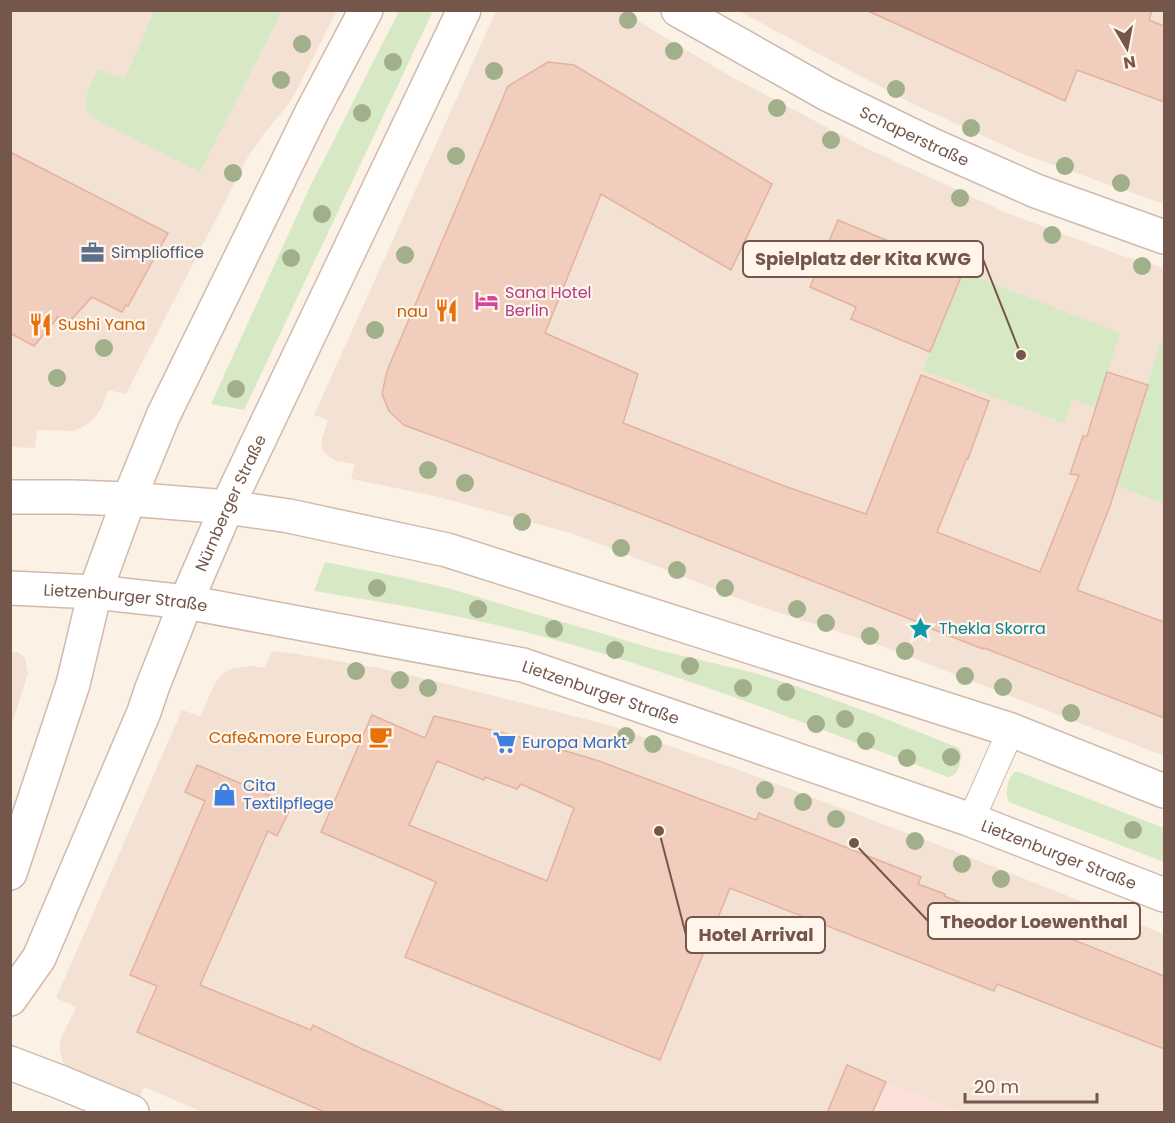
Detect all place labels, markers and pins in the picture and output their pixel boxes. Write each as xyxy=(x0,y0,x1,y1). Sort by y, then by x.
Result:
office icon: Simplioffice xyxy=(80,239,106,265)
place label: Simplioffice xyxy=(111,241,204,264)
callout: Spielplatz der Kita KWG xyxy=(743,241,983,277)
place label: Sana Hotel Berlin xyxy=(505,281,592,322)
hotel icon: Sana Hotel Berlin xyxy=(474,288,500,314)
restaurant icon: nau xyxy=(433,298,459,324)
place label: nau xyxy=(397,300,428,323)
restaurant icon: Sushi Yana xyxy=(27,311,53,337)
place label: Sushi Yana xyxy=(58,313,146,336)
place icon: Thekla Skorra xyxy=(908,615,934,641)
place label: Thekla Skorra xyxy=(939,617,1046,640)
cafe icon: Cafe&more Europa xyxy=(367,724,393,750)
place label: Cafe&more Europa xyxy=(209,726,362,749)
supermarket icon: Europa Markt xyxy=(491,729,517,755)
place label: Europa Markt xyxy=(522,731,627,754)
place label: Cita Textilpflege xyxy=(243,774,334,815)
shop icon: Cita Textilpflege xyxy=(212,781,238,807)
callout: Theodor Loewenthal xyxy=(928,903,1140,939)
callout: Hotel Arrival xyxy=(686,917,825,953)

